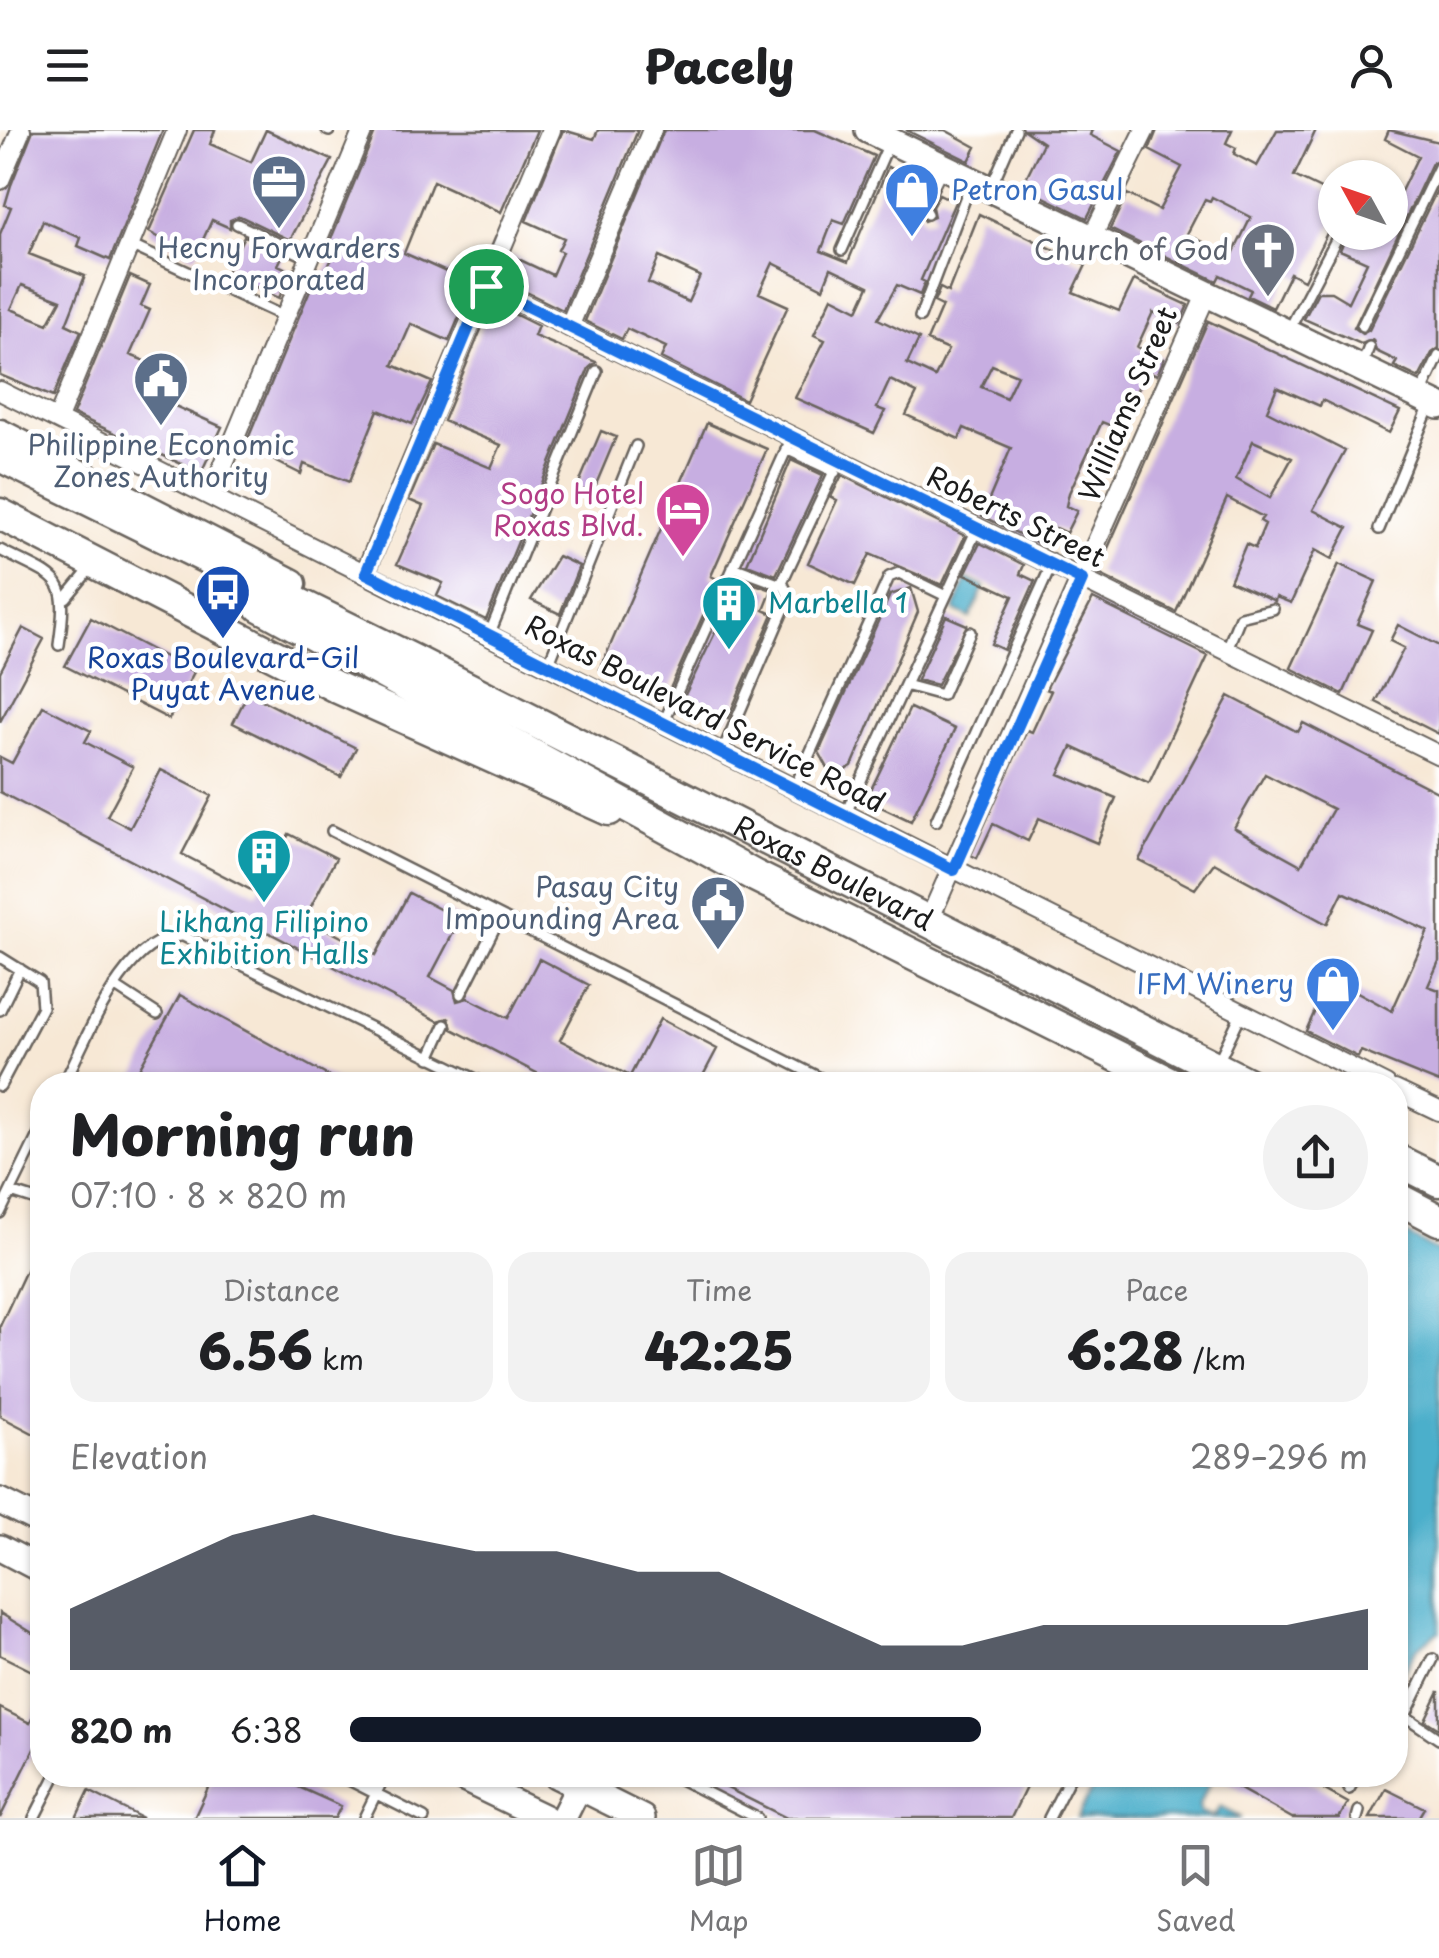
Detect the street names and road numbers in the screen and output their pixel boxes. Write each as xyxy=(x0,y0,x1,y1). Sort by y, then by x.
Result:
street label: Williams Street xyxy=(1066,299,1187,508)
street label: Roberts Street xyxy=(920,454,1113,577)
street label: Roxas Boulevard Service Road xyxy=(518,603,893,822)
street label: Roxas Boulevard xyxy=(727,803,941,940)

